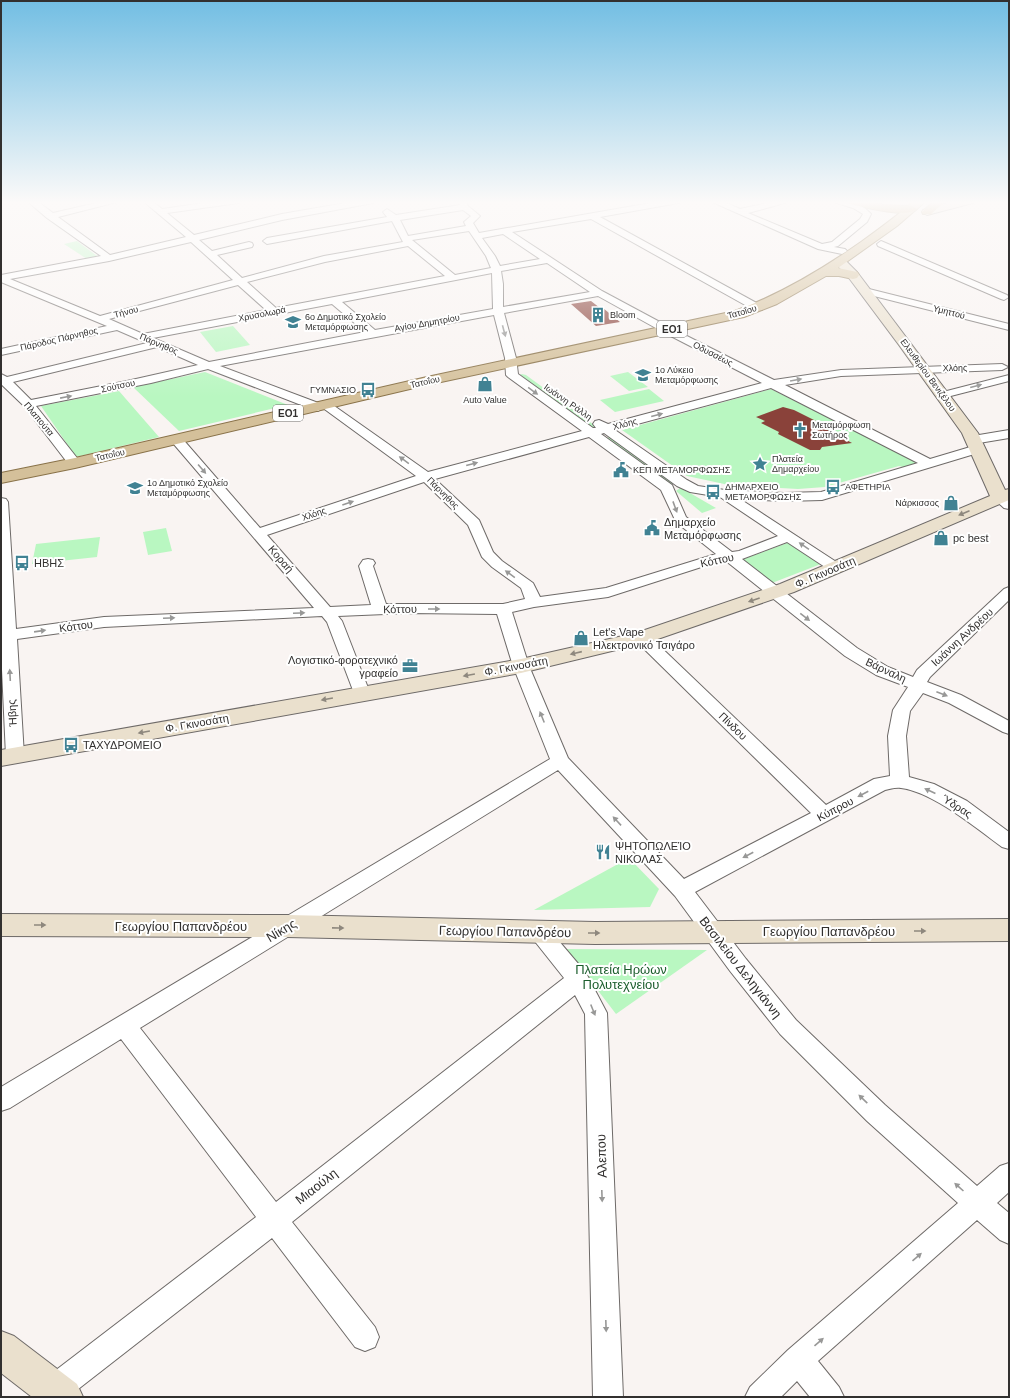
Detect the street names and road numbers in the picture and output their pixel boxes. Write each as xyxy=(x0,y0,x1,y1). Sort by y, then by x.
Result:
street label: Τατοΐου xyxy=(726,303,758,321)
street label: Υμηττού xyxy=(932,303,966,321)
street label: Τήνου xyxy=(113,304,139,320)
street label: Χρυσολωρά xyxy=(237,304,287,324)
street label: Αγίου Δημητρίου xyxy=(394,312,460,334)
road number: ΕΟ1 xyxy=(657,321,687,337)
street label: Πάροδος Πάρνηθος xyxy=(19,325,99,353)
street label: Πάρνηθος xyxy=(138,331,180,357)
street label: Ελευθερίου Βενιζέλου xyxy=(898,337,958,413)
street label: Οδυσσέως xyxy=(691,340,735,369)
street label: Χλόης xyxy=(943,363,968,373)
street label: Τατοΐου xyxy=(409,374,441,390)
street label: Σούτσου xyxy=(100,378,136,394)
street label: Ιωάννη Ράλλη xyxy=(542,382,594,422)
street label: Πλαπούτα xyxy=(22,400,56,438)
road number: ΕΟ1 xyxy=(273,405,303,421)
street label: Χλόης xyxy=(612,416,639,432)
street label: Τατοΐου xyxy=(94,447,126,463)
street label: Πάρνηθος xyxy=(425,475,461,511)
street label: Χλόης xyxy=(301,505,328,523)
street label: Κοραή xyxy=(266,543,296,575)
street label: Κόττου xyxy=(699,551,735,569)
street label: Φ. Γκινοσάτη xyxy=(793,554,857,590)
street label: Κόττου xyxy=(383,603,417,615)
street label: Ιωάννη Ανδρέου xyxy=(929,605,995,669)
street label: Κόττου xyxy=(58,618,94,634)
street label: Φ. Γκινοσάτη xyxy=(483,654,549,678)
street label: Βάρναλη xyxy=(864,655,908,685)
street label: Ήβης xyxy=(5,699,19,728)
street label: Πίνδου xyxy=(717,710,749,742)
street label: Φ. Γκινοσάτη xyxy=(164,712,230,734)
street label: Ύδρας xyxy=(940,792,974,820)
street label: Κύπρου xyxy=(815,794,855,824)
street label: Βασιλείου Δεληγιάννη xyxy=(696,913,785,1021)
street label: Νίκης xyxy=(264,916,299,945)
street label: Γεωργίου Παπανδρέου xyxy=(115,919,247,934)
street label: Γεωργίου Παπανδρέου xyxy=(439,923,571,940)
street label: Γεωργίου Παπανδρέου xyxy=(763,924,895,939)
street label: Αλεπου xyxy=(593,1134,610,1178)
street label: Μιαούλη xyxy=(292,1165,340,1207)

